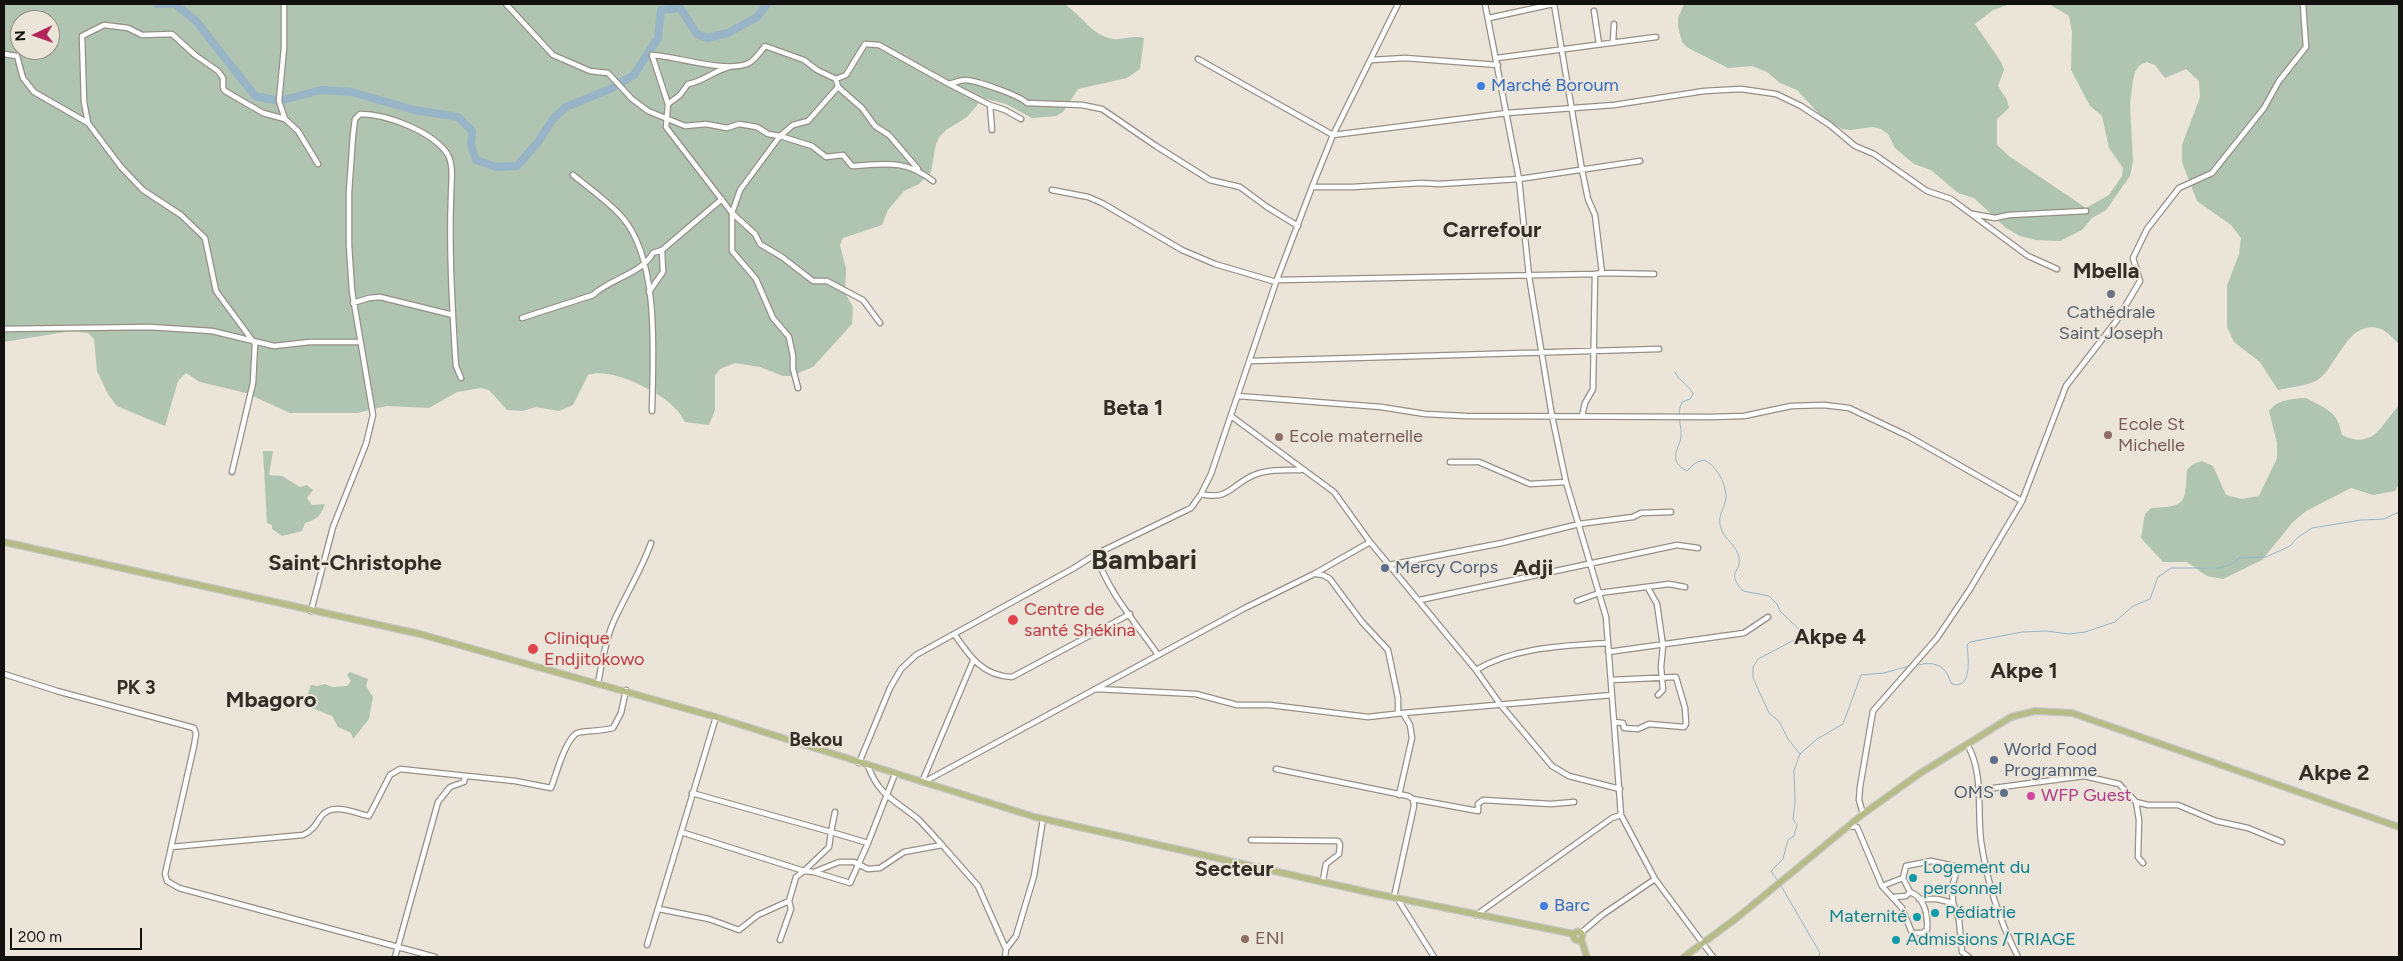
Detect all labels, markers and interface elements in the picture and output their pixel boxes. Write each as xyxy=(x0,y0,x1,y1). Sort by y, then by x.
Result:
north arrow xyxy=(10,10,60,60)
text: N xyxy=(12,30,29,42)
place label: Marché Boroum xyxy=(1491,75,1619,97)
marker: Marché Boroum xyxy=(1475,80,1487,92)
district label: Carrefour xyxy=(1443,218,1541,244)
district label: Mbella xyxy=(2073,259,2139,285)
marker: Cathédrale Saint Joseph xyxy=(2105,288,2117,300)
place label: Cathédrale Saint Joseph xyxy=(2059,302,2163,344)
district label: Beta 1 xyxy=(1103,396,1163,422)
place label: Ecole St Michelle xyxy=(2118,414,2185,456)
place label: Ecole maternelle xyxy=(1289,426,1423,448)
marker: Ecole St Michelle xyxy=(2102,429,2114,441)
marker: Ecole maternelle xyxy=(1273,431,1285,443)
district label: Bambari xyxy=(1091,544,1197,578)
district label: Saint-Christophe xyxy=(268,551,442,577)
district label: Adji xyxy=(1513,556,1553,582)
place label: Mercy Corps xyxy=(1395,557,1498,579)
marker: Mercy Corps xyxy=(1379,562,1391,574)
place label: Centre de santé Shékina xyxy=(1024,599,1136,642)
marker: Centre de santé Shékina xyxy=(1006,613,1020,627)
district label: Akpe 4 xyxy=(1794,625,1866,651)
place label: Clinique Endjitokowo xyxy=(544,628,645,670)
marker: Clinique Endjitokowo xyxy=(526,642,540,656)
district label: Akpe 1 xyxy=(1990,659,2058,685)
district label: PK 3 xyxy=(116,677,156,699)
district label: Mbagoro xyxy=(226,688,316,714)
district label: Bekou xyxy=(789,729,843,751)
place label: World Food Programme xyxy=(2004,739,2097,782)
marker: World Food Programme xyxy=(1988,754,2000,766)
district label: Akpe 2 xyxy=(2299,761,2369,787)
place label: OMS xyxy=(1954,782,1994,804)
place label: WFP Guest xyxy=(2041,785,2132,807)
marker: OMS xyxy=(1998,787,2010,799)
marker: WFP Guest xyxy=(2025,790,2037,802)
district label: Secteur xyxy=(1194,857,1274,883)
place label: Logement du personnel xyxy=(1923,857,2030,900)
marker: Logement du personnel xyxy=(1907,872,1919,884)
place label: Barc xyxy=(1554,895,1590,917)
marker: Barc xyxy=(1538,900,1550,912)
place label: Pédiatrie xyxy=(1945,902,2016,924)
place label: Maternité xyxy=(1829,906,1907,928)
marker: Pédiatrie xyxy=(1929,907,1941,919)
marker: Maternité xyxy=(1911,911,1923,923)
scale bar xyxy=(12,918,145,950)
text: 200 m xyxy=(18,928,62,946)
place label: ENI xyxy=(1255,928,1284,950)
place label: Admissions / TRIAGE xyxy=(1906,929,2076,951)
marker: ENI xyxy=(1239,933,1251,945)
marker: Admissions / TRIAGE xyxy=(1890,934,1902,946)

